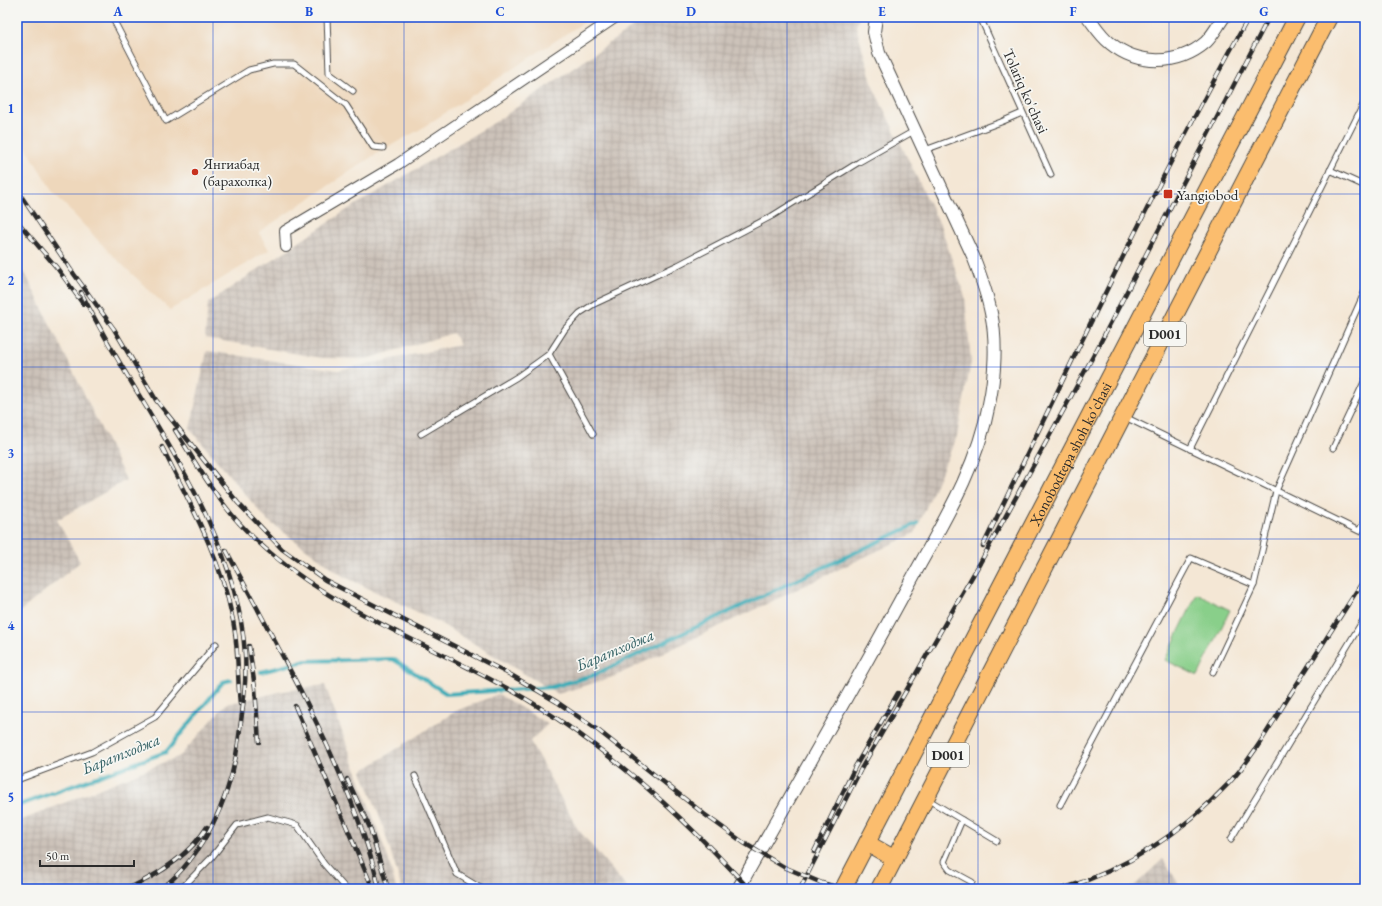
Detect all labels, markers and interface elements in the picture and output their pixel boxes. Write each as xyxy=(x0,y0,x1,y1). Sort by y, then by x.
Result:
text: A xyxy=(112,3,123,20)
text: B xyxy=(305,3,313,20)
text: C xyxy=(495,3,505,20)
text: D xyxy=(686,3,696,20)
text: E xyxy=(878,3,886,20)
text: F xyxy=(1069,3,1077,20)
text: G xyxy=(1259,3,1269,20)
street label: Tolariq ko'chasi xyxy=(999,46,1053,137)
text: 1 xyxy=(8,100,15,117)
place label: Янгиабад (барахолка) xyxy=(202,154,272,190)
marker: Янгиабад (барахолка) xyxy=(190,167,200,177)
place label: Yangiobod xyxy=(1177,185,1239,204)
marker: Yangiobod xyxy=(1162,188,1174,200)
text: 2 xyxy=(8,272,15,289)
road number: D001 xyxy=(1144,322,1186,346)
street label: Xonobodtepa shoh ko'chasi xyxy=(1024,378,1115,530)
text: 3 xyxy=(8,445,15,462)
text: 4 xyxy=(8,617,15,634)
water label: Баратходжа xyxy=(572,624,657,676)
water label: Баратходжа xyxy=(78,729,163,780)
road number: D001 xyxy=(927,743,969,767)
text: 5 xyxy=(8,789,14,806)
scale bar xyxy=(40,842,134,868)
text: 50 m xyxy=(46,848,70,864)

